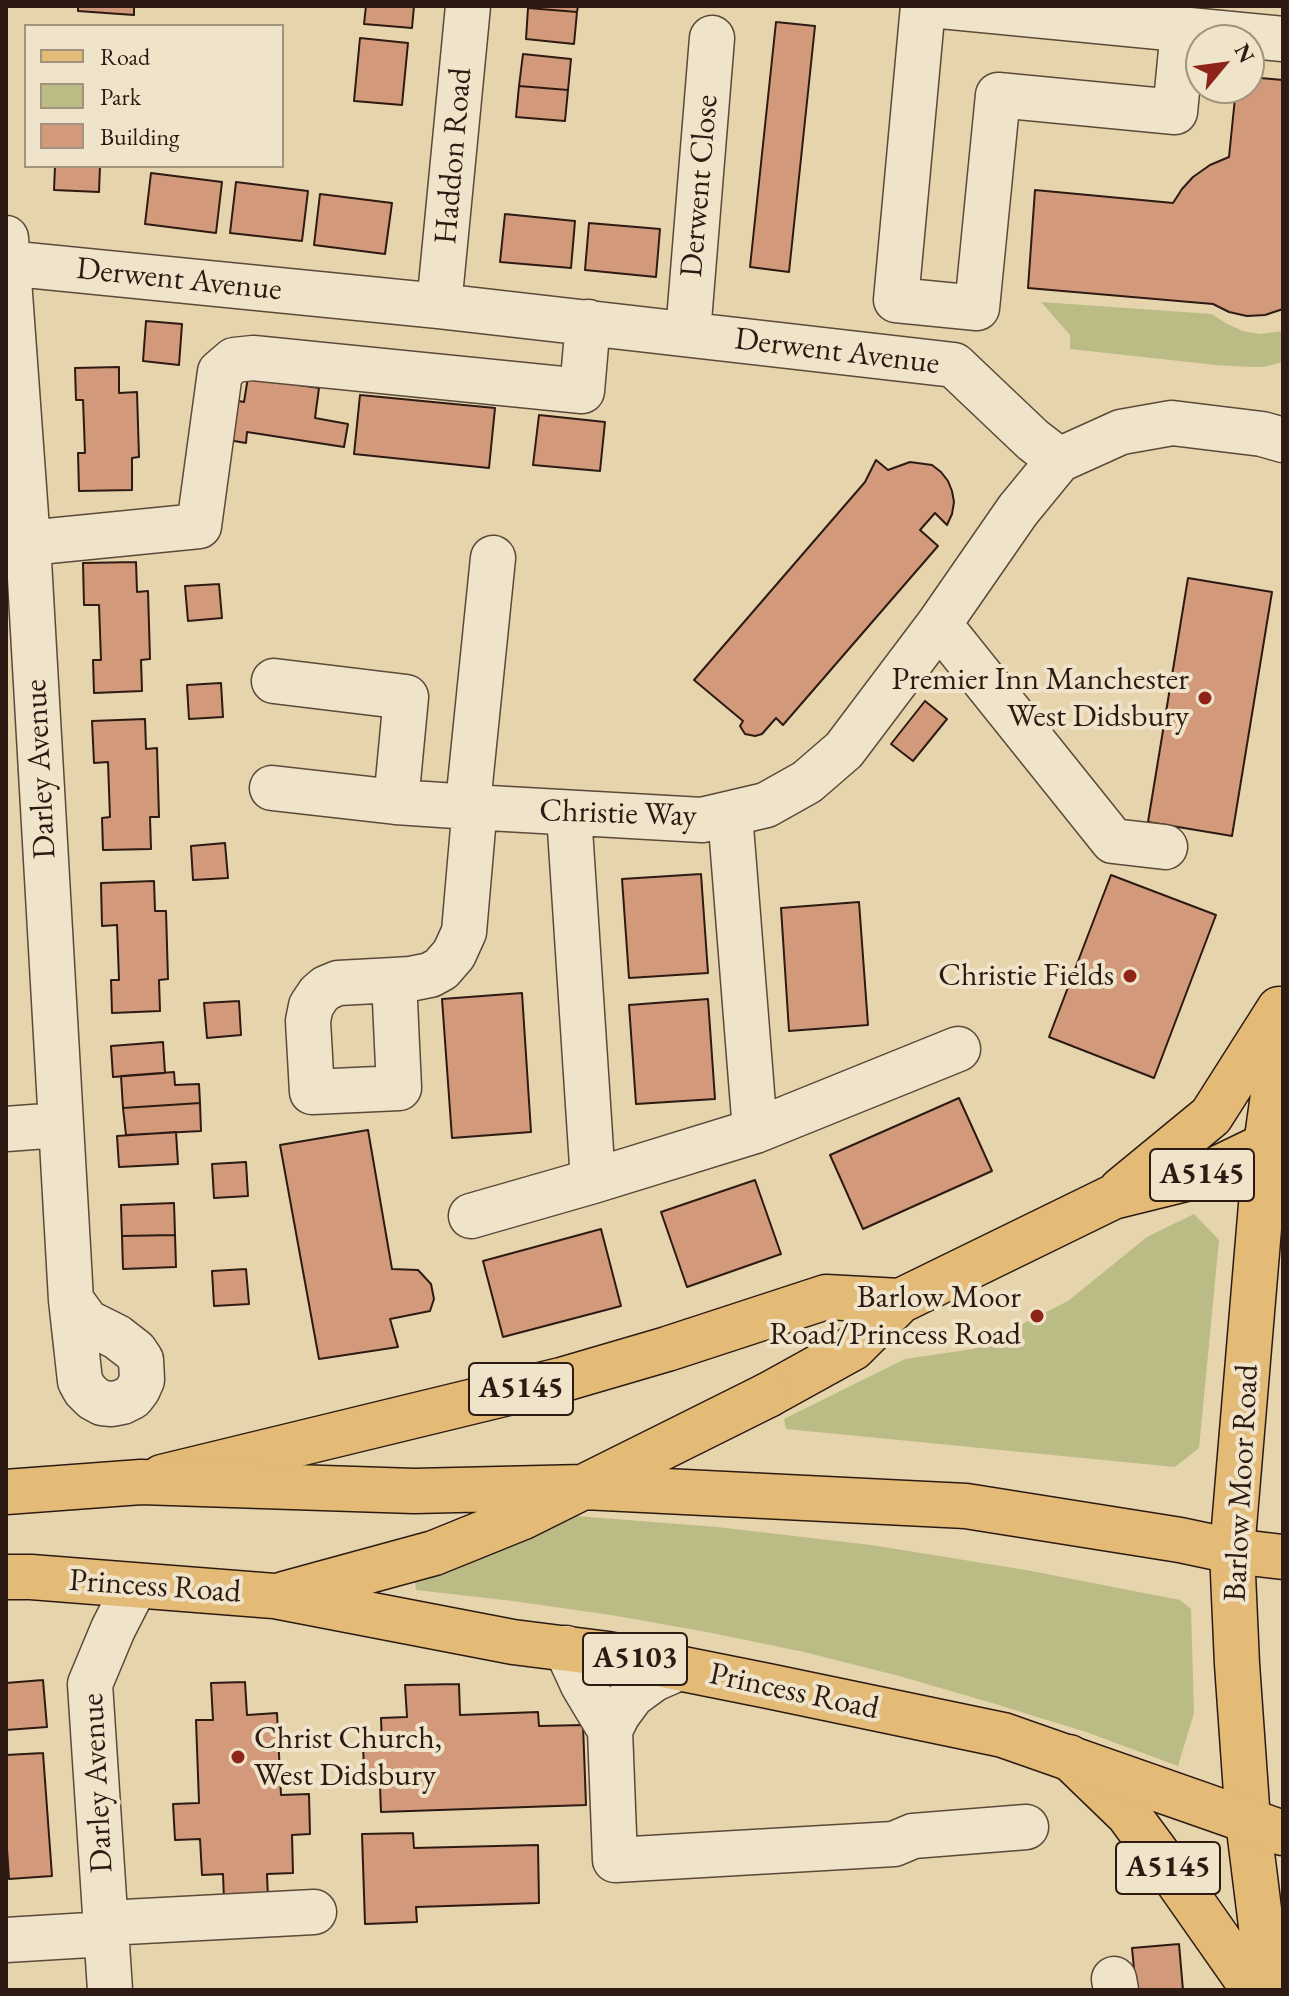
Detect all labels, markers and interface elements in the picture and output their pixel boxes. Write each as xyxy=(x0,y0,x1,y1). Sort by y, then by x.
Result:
legend xyxy=(24,24,284,168)
north arrow xyxy=(1185,24,1265,104)
text: N xyxy=(1228,38,1262,68)
text: Road xyxy=(100,41,150,72)
street label: Haddon Road xyxy=(427,66,481,246)
text: Park xyxy=(100,81,141,112)
street label: Derwent Close xyxy=(673,93,727,279)
text: Building xyxy=(100,121,180,152)
street label: Derwent Avenue xyxy=(75,250,283,310)
street label: Derwent Avenue xyxy=(732,320,942,384)
place label: Premier Inn Manchester West Didsbury xyxy=(891,661,1189,736)
street label: Darley Avenue xyxy=(17,678,65,860)
marker: Premier Inn Manchester West Didsbury xyxy=(1196,689,1214,707)
street label: Christie Way xyxy=(539,792,697,836)
place label: Christie Fields xyxy=(938,957,1114,995)
marker: Christie Fields xyxy=(1121,967,1139,985)
road number: A5145 xyxy=(1150,1149,1254,1201)
place label: Barlow Moor Road/Princess Road xyxy=(769,1279,1021,1354)
marker: Barlow Moor Road/Princess Road xyxy=(1028,1307,1046,1325)
road number: A5145 xyxy=(469,1363,573,1415)
street label: Barlow Moor Road xyxy=(1217,1363,1267,1603)
street label: Princess Road xyxy=(68,1562,242,1612)
road number: A5103 xyxy=(583,1633,687,1685)
street label: Princess Road xyxy=(706,1655,882,1729)
street label: Darley Avenue xyxy=(74,1692,122,1874)
place label: Christ Church, West Didsbury xyxy=(254,1720,442,1795)
marker: Christ Church, West Didsbury xyxy=(229,1748,247,1766)
road number: A5145 xyxy=(1116,1842,1220,1894)

